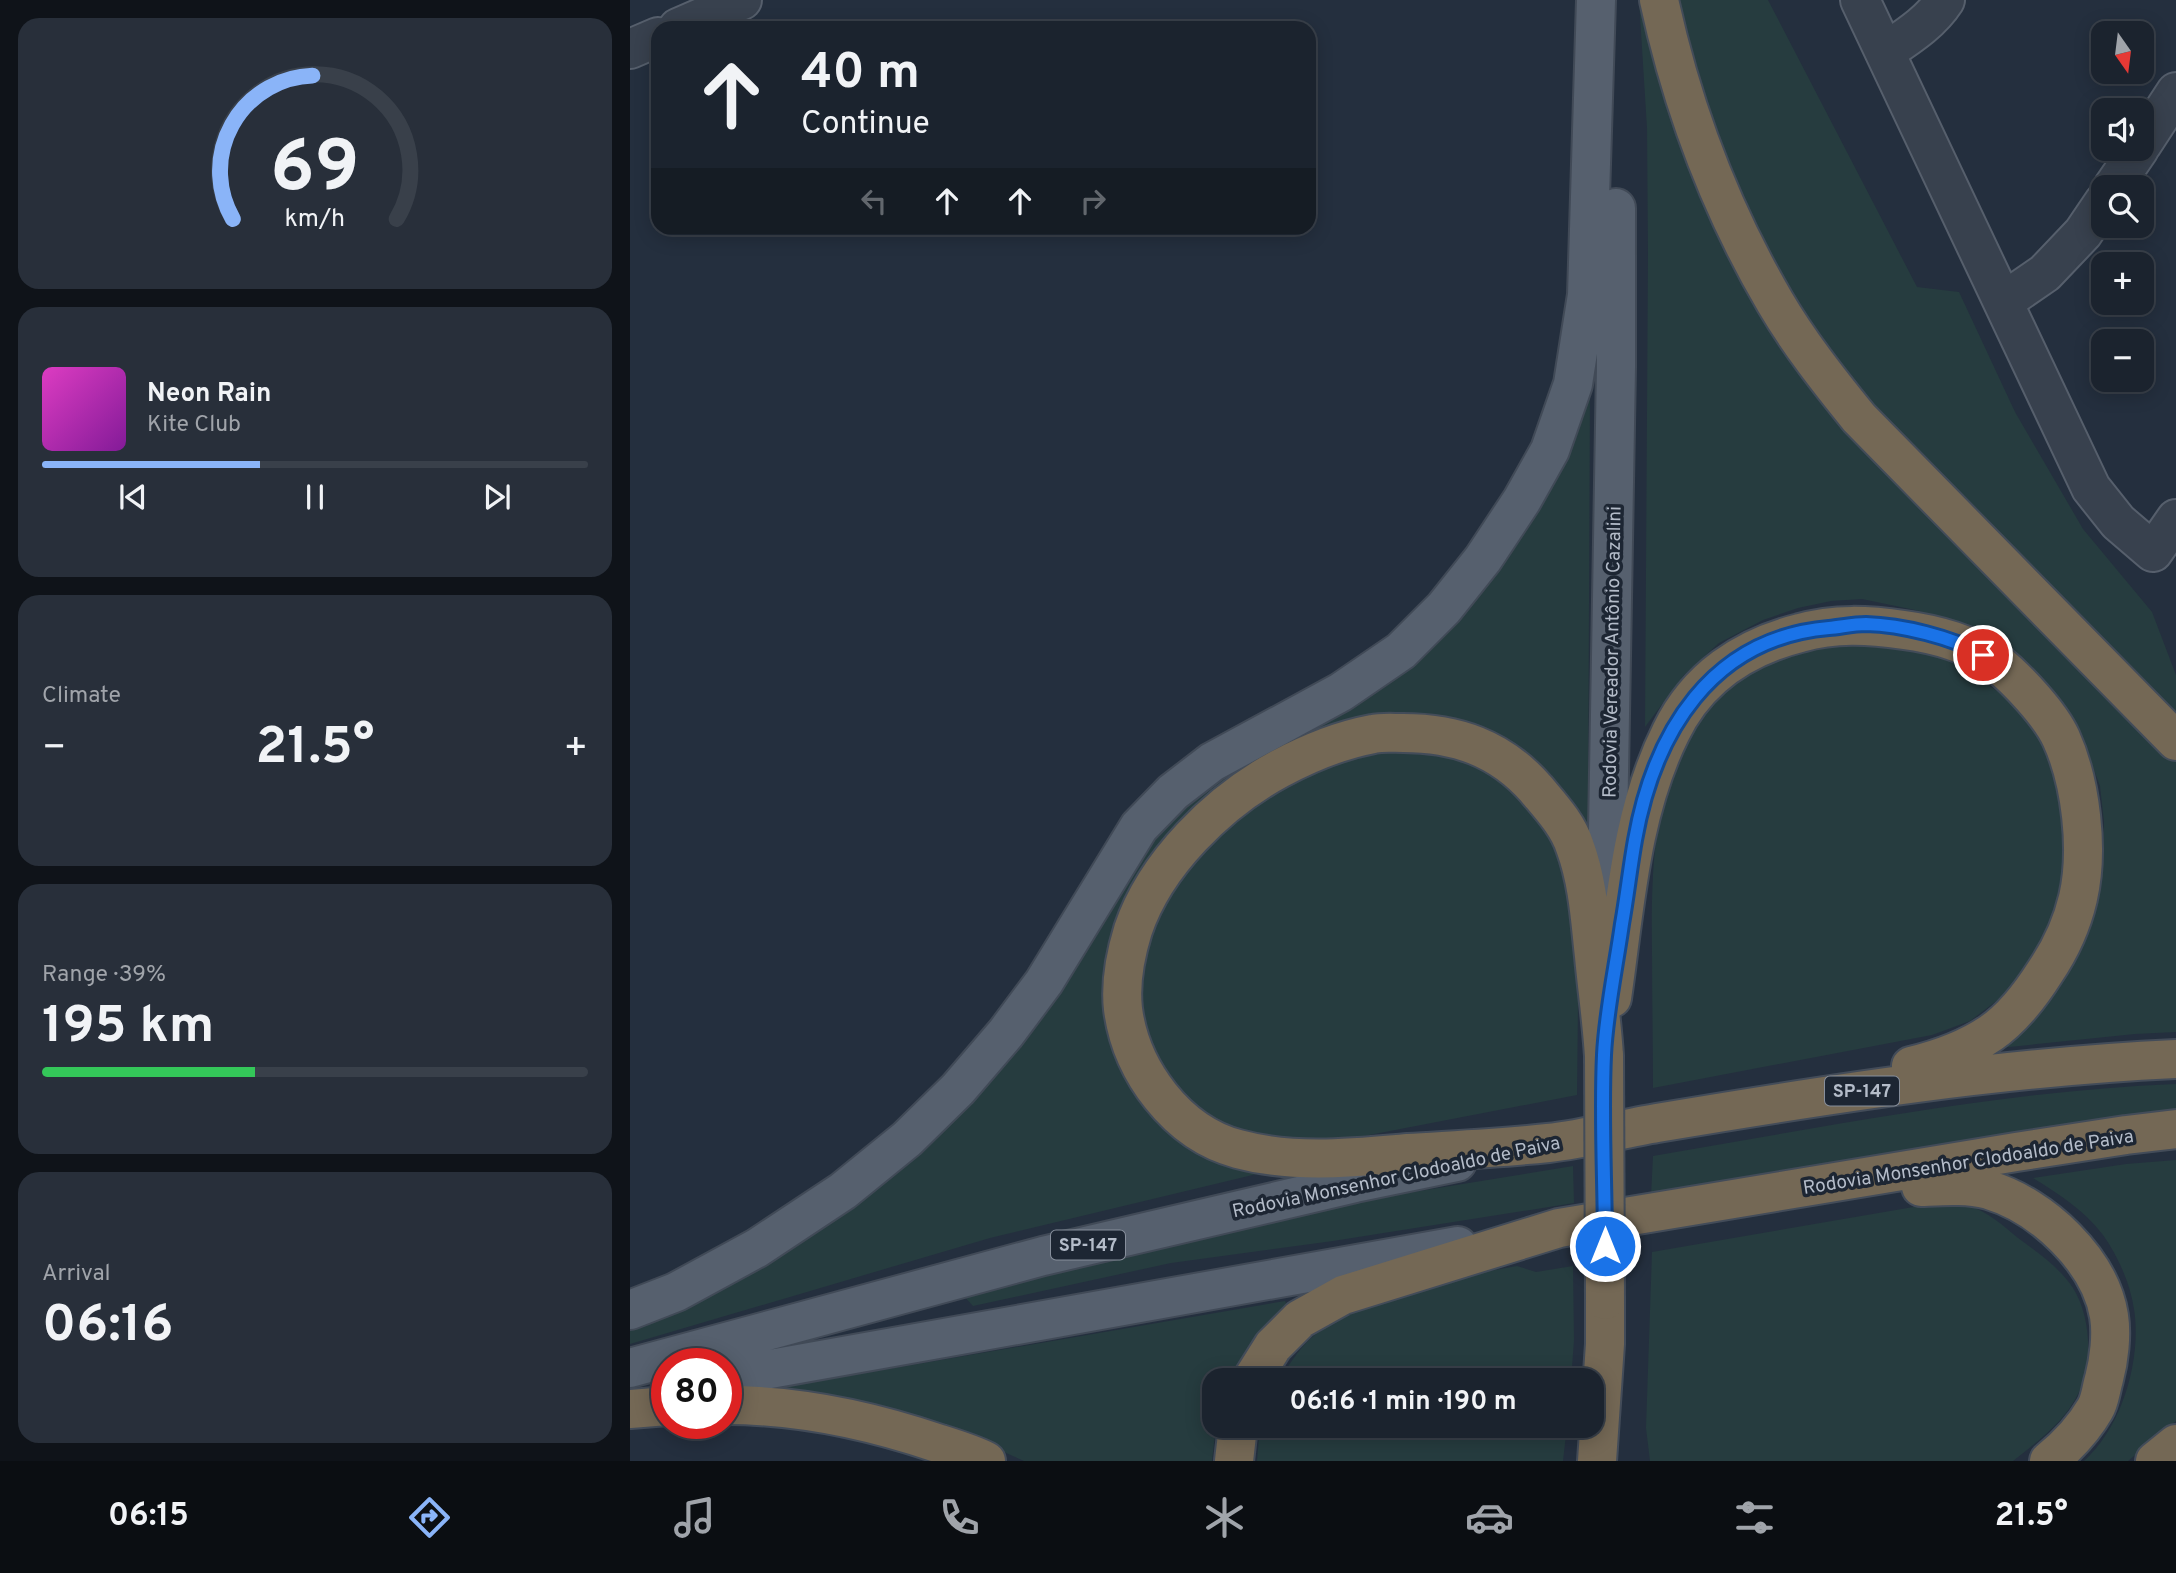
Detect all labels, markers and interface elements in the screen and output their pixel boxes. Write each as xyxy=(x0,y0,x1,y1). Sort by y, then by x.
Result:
north arrow xyxy=(2091,21,2154,84)
map controls xyxy=(2091,21,2154,392)
text: 40 m xyxy=(801,44,920,106)
icon: ahead xyxy=(686,49,777,140)
button: sound xyxy=(2091,98,2154,161)
text: Continue xyxy=(801,105,930,145)
text: 69 xyxy=(270,126,360,218)
button: search xyxy=(2091,175,2154,238)
icon: left xyxy=(855,182,893,220)
icon: ahead xyxy=(928,182,966,220)
icon: ahead xyxy=(1001,182,1039,220)
icon: right xyxy=(1074,182,1112,220)
text: km/h xyxy=(285,204,345,236)
button: + xyxy=(2091,252,2154,315)
button: − xyxy=(2091,329,2154,392)
text: Neon Rain xyxy=(147,378,272,411)
text: Kite Club xyxy=(147,411,241,440)
icon: previous xyxy=(114,478,152,516)
icon: pause xyxy=(296,478,334,516)
icon: next xyxy=(478,478,516,516)
street label: Rodovia Vereador Antônio Cazalini xyxy=(1598,506,1628,798)
pin xyxy=(1953,625,2013,685)
icon: arrive xyxy=(1964,636,2002,674)
text: Climate xyxy=(42,682,121,711)
text: 21.5° xyxy=(256,716,374,782)
text: − xyxy=(42,725,67,774)
text: + xyxy=(563,725,588,774)
text: Range · 39% xyxy=(42,961,166,990)
text: 195 km xyxy=(42,995,214,1061)
road number: SP-147 xyxy=(1825,1076,1899,1106)
street label: Rodovia Monsenhor Clodoaldo de Paiva xyxy=(1801,1125,2135,1201)
street label: Rodovia Monsenhor Clodoaldo de Paiva xyxy=(1230,1131,1563,1224)
position arrow xyxy=(1568,1209,1642,1283)
road number: SP-147 xyxy=(1051,1230,1125,1260)
text: Arrival xyxy=(42,1260,111,1289)
text: 06:16 xyxy=(42,1294,174,1360)
speed limit sign: 80 xyxy=(651,1348,742,1439)
text: 06:16 · 1 min · 190 m xyxy=(1289,1386,1517,1419)
icon: directions xyxy=(405,1493,454,1542)
icon: music xyxy=(670,1493,719,1542)
icon: phone xyxy=(935,1493,984,1542)
icon: climate xyxy=(1200,1493,1249,1542)
icon: car xyxy=(1465,1493,1514,1542)
icon: filters xyxy=(1730,1493,1779,1542)
text: 06:15 xyxy=(108,1497,189,1537)
text: 21.5° xyxy=(1995,1497,2068,1537)

